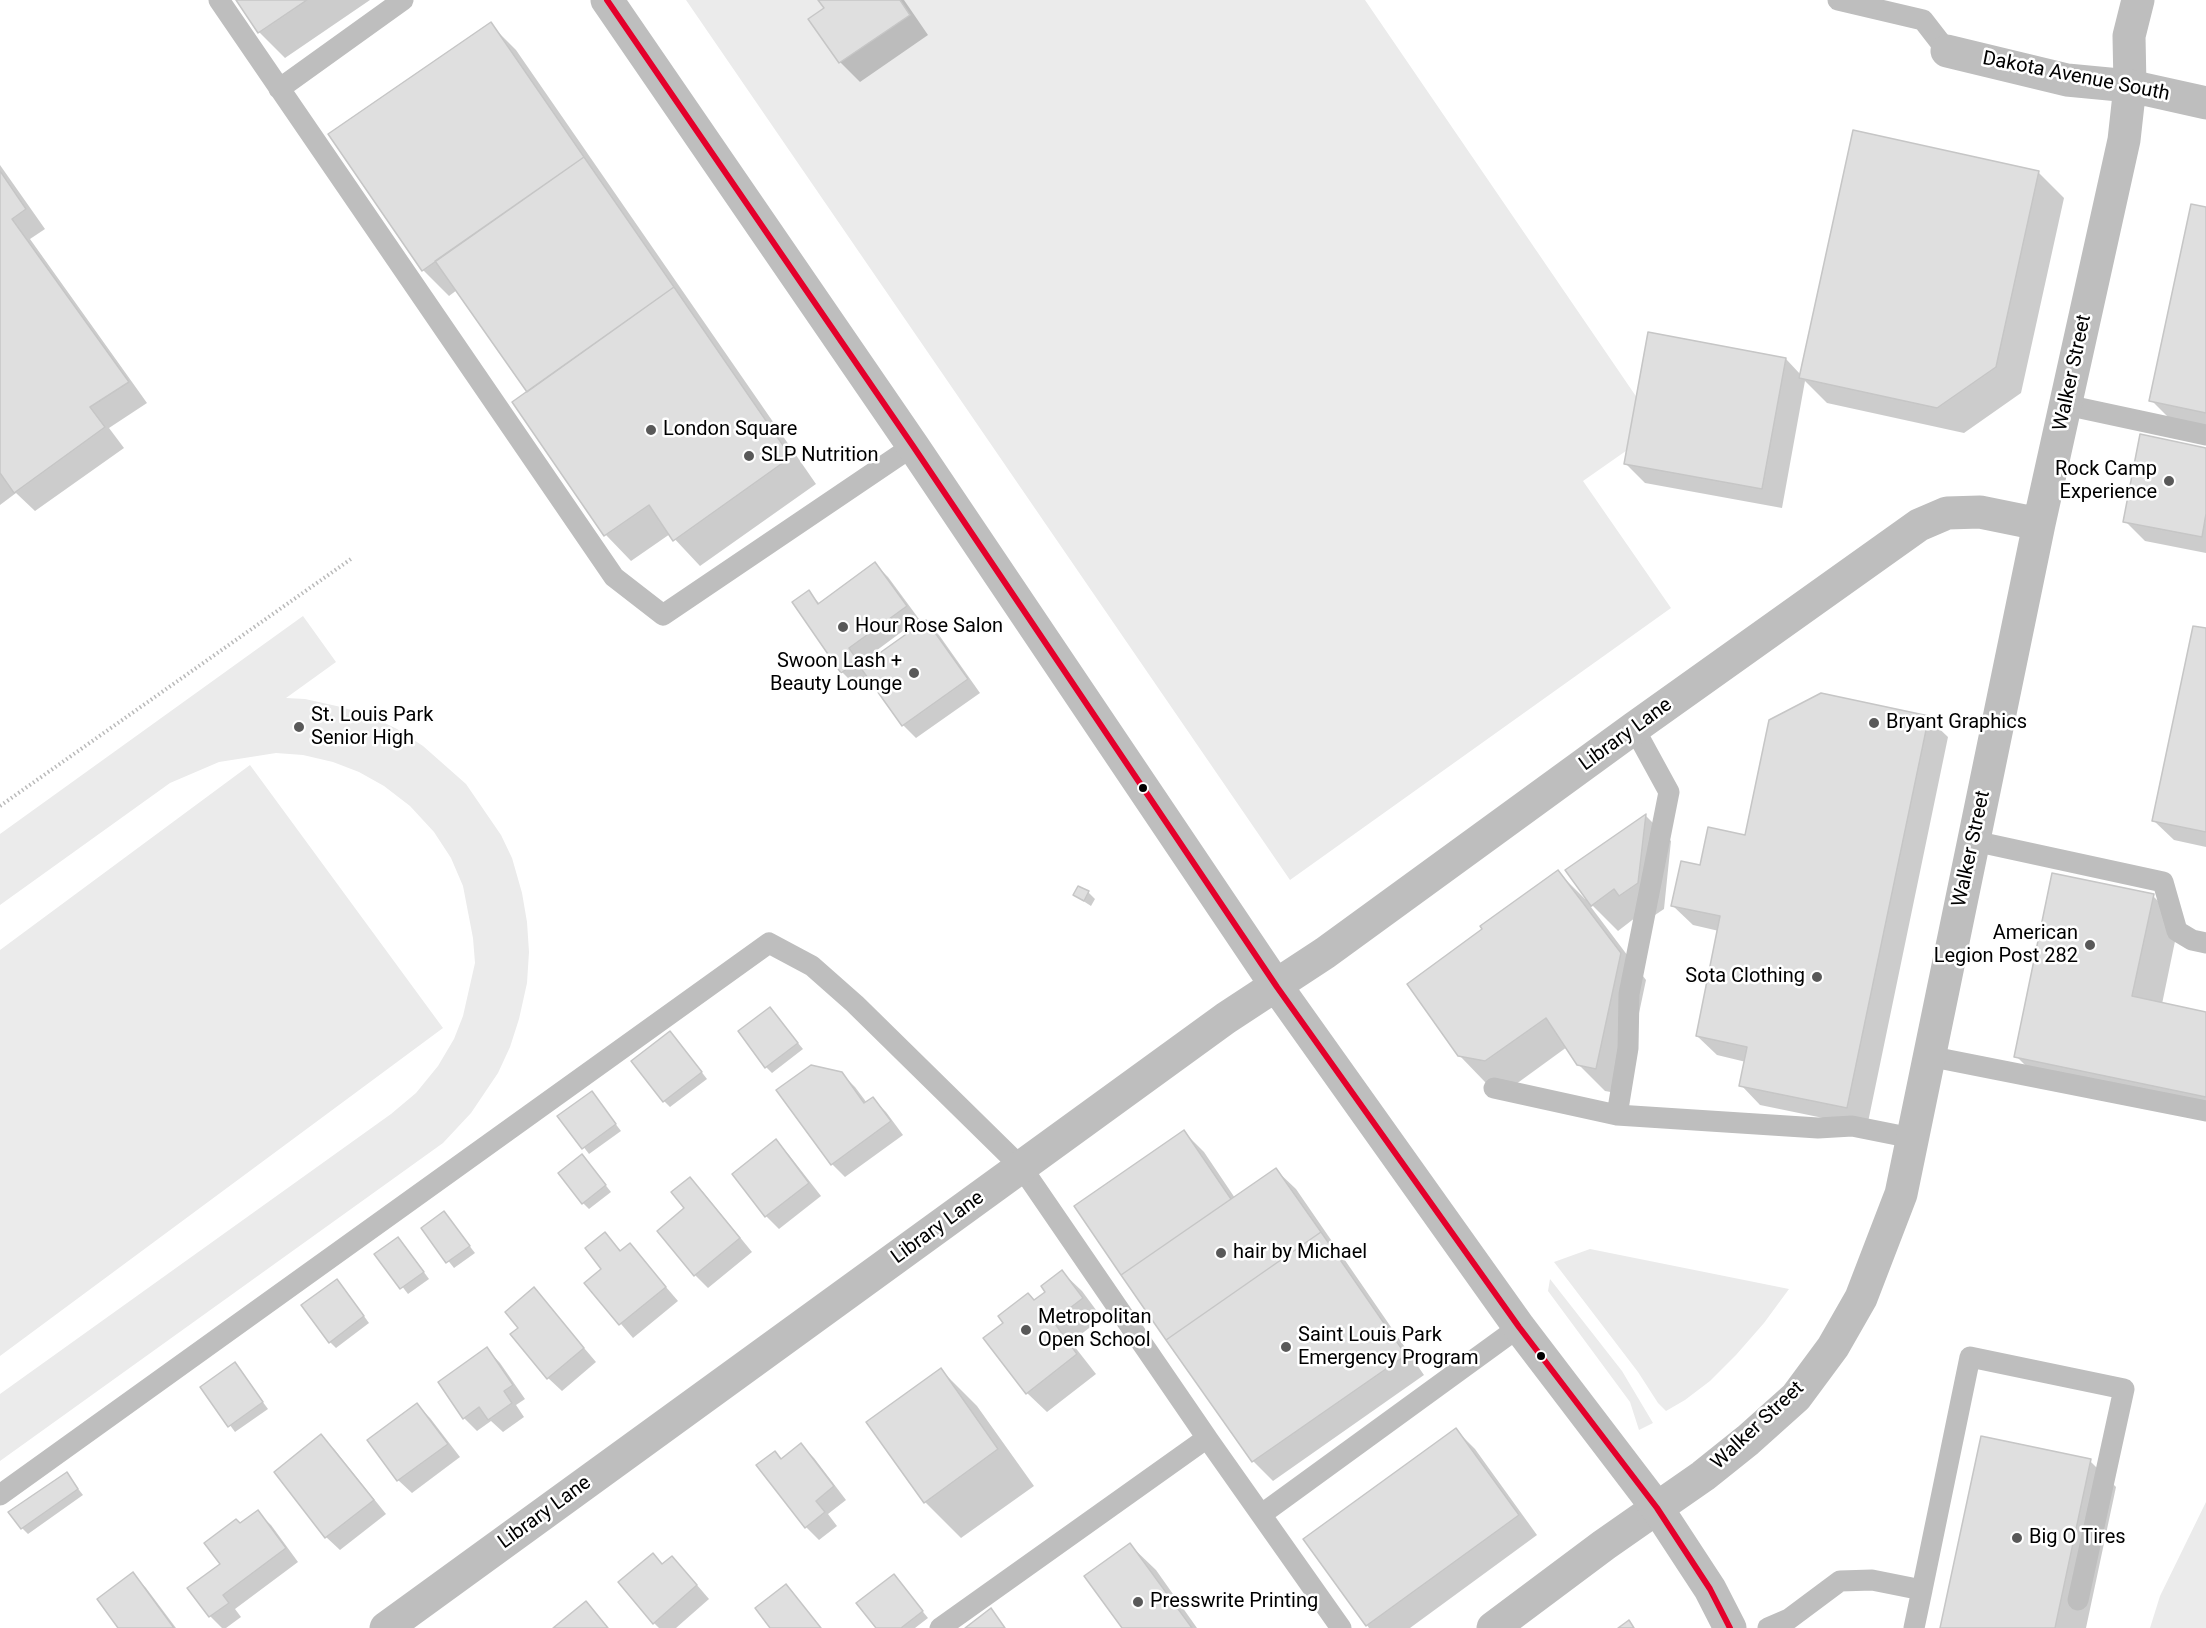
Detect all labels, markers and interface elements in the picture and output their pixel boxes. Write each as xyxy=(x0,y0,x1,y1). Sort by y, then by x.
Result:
street label: Dakota Avenue South xyxy=(1980,47,2172,107)
street label: Walker Street xyxy=(2049,313,2097,433)
place label: London Square xyxy=(663,418,797,442)
marker: London Square xyxy=(644,423,658,437)
place label: SLP Nutrition xyxy=(761,444,879,468)
marker: SLP Nutrition xyxy=(742,449,756,463)
place label: Rock Camp Experience xyxy=(2055,458,2157,505)
marker: Rock Camp Experience xyxy=(2162,474,2176,488)
place label: Hour Rose Salon xyxy=(855,615,1003,639)
marker: Hour Rose Salon xyxy=(836,620,850,634)
place label: Swoon Lash + Beauty Lounge xyxy=(770,650,902,697)
marker: Swoon Lash + Beauty Lounge xyxy=(907,666,921,680)
street label: Library Lane xyxy=(1575,693,1677,777)
place label: St. Louis Park Senior High xyxy=(311,704,433,751)
place label: Bryant Graphics xyxy=(1886,711,2027,735)
marker: Bryant Graphics xyxy=(1867,716,1881,730)
marker: St. Louis Park Senior High xyxy=(292,720,306,734)
unlabelled marker xyxy=(1137,782,1149,794)
street label: Walker Street xyxy=(1948,789,1996,909)
place label: American Legion Post 282 xyxy=(1934,922,2078,969)
marker: American Legion Post 282 xyxy=(2083,938,2097,952)
place label: Sota Clothing xyxy=(1685,965,1805,989)
marker: Sota Clothing xyxy=(1810,970,1824,984)
street label: Library Lane xyxy=(887,1186,989,1270)
place label: hair by Michael xyxy=(1233,1241,1367,1265)
marker: hair by Michael xyxy=(1214,1246,1228,1260)
place label: Metropolitan Open School xyxy=(1038,1306,1151,1353)
marker: Metropolitan Open School xyxy=(1019,1323,1033,1337)
place label: Saint Louis Park Emergency Program xyxy=(1298,1324,1479,1371)
marker: Saint Louis Park Emergency Program xyxy=(1279,1340,1293,1354)
unlabelled marker xyxy=(1535,1350,1547,1362)
street label: Walker Street xyxy=(1707,1377,1809,1475)
street label: Library Lane xyxy=(494,1471,596,1555)
place label: Big O Tires xyxy=(2029,1526,2126,1550)
marker: Big O Tires xyxy=(2010,1531,2024,1545)
place label: Presswrite Printing xyxy=(1150,1590,1318,1614)
marker: Presswrite Printing xyxy=(1131,1595,1145,1609)

